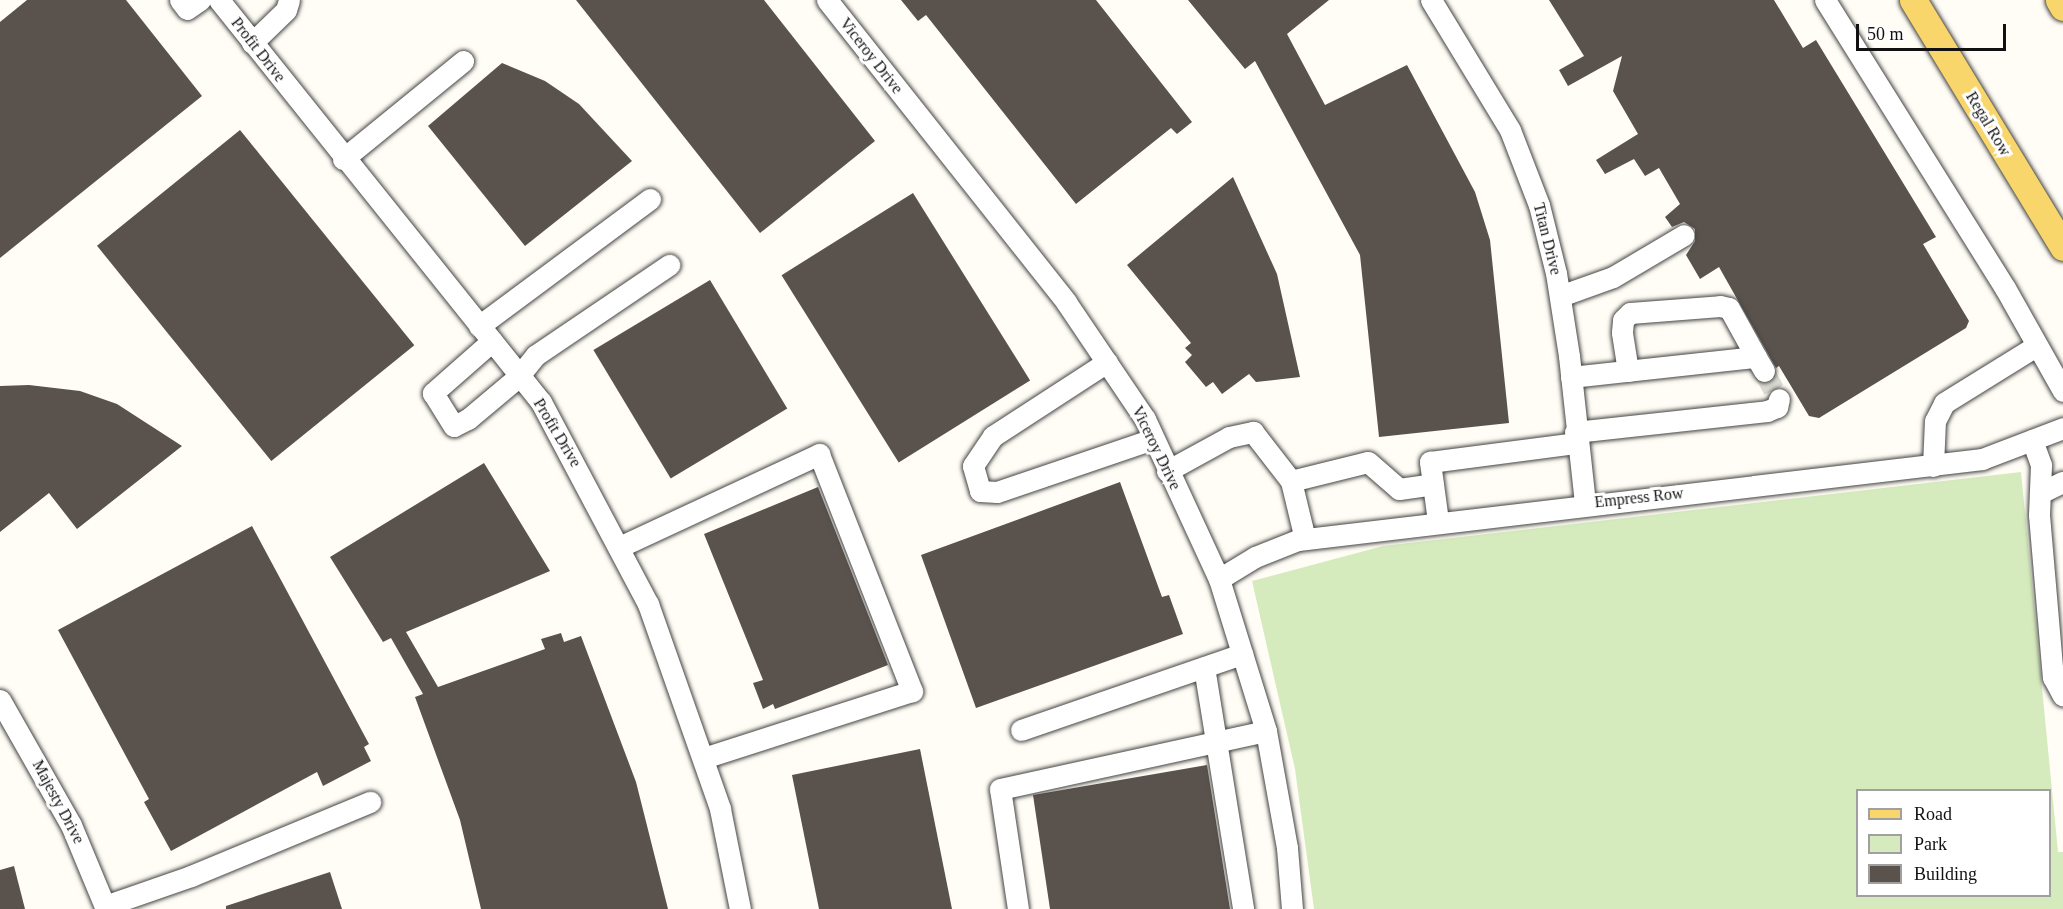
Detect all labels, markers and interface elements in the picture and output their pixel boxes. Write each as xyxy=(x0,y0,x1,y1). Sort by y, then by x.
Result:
scale bar xyxy=(1859,12,2009,50)
street label: Profit Drive xyxy=(227,14,289,86)
street label: Viceroy Drive xyxy=(835,14,907,98)
text: 50 m xyxy=(1867,24,1904,44)
street label: Regal Row xyxy=(1961,88,2015,160)
street label: Titan Drive xyxy=(1529,201,1565,277)
street label: Profit Drive xyxy=(529,395,585,471)
street label: Viceroy Drive xyxy=(1127,403,1185,493)
street label: Empress Row xyxy=(1594,484,1684,512)
street label: Majesty Drive xyxy=(28,757,88,847)
legend xyxy=(1856,789,2051,897)
text: Road xyxy=(1914,804,1952,824)
text: Park xyxy=(1914,834,1947,854)
text: Building xyxy=(1914,864,1977,884)

